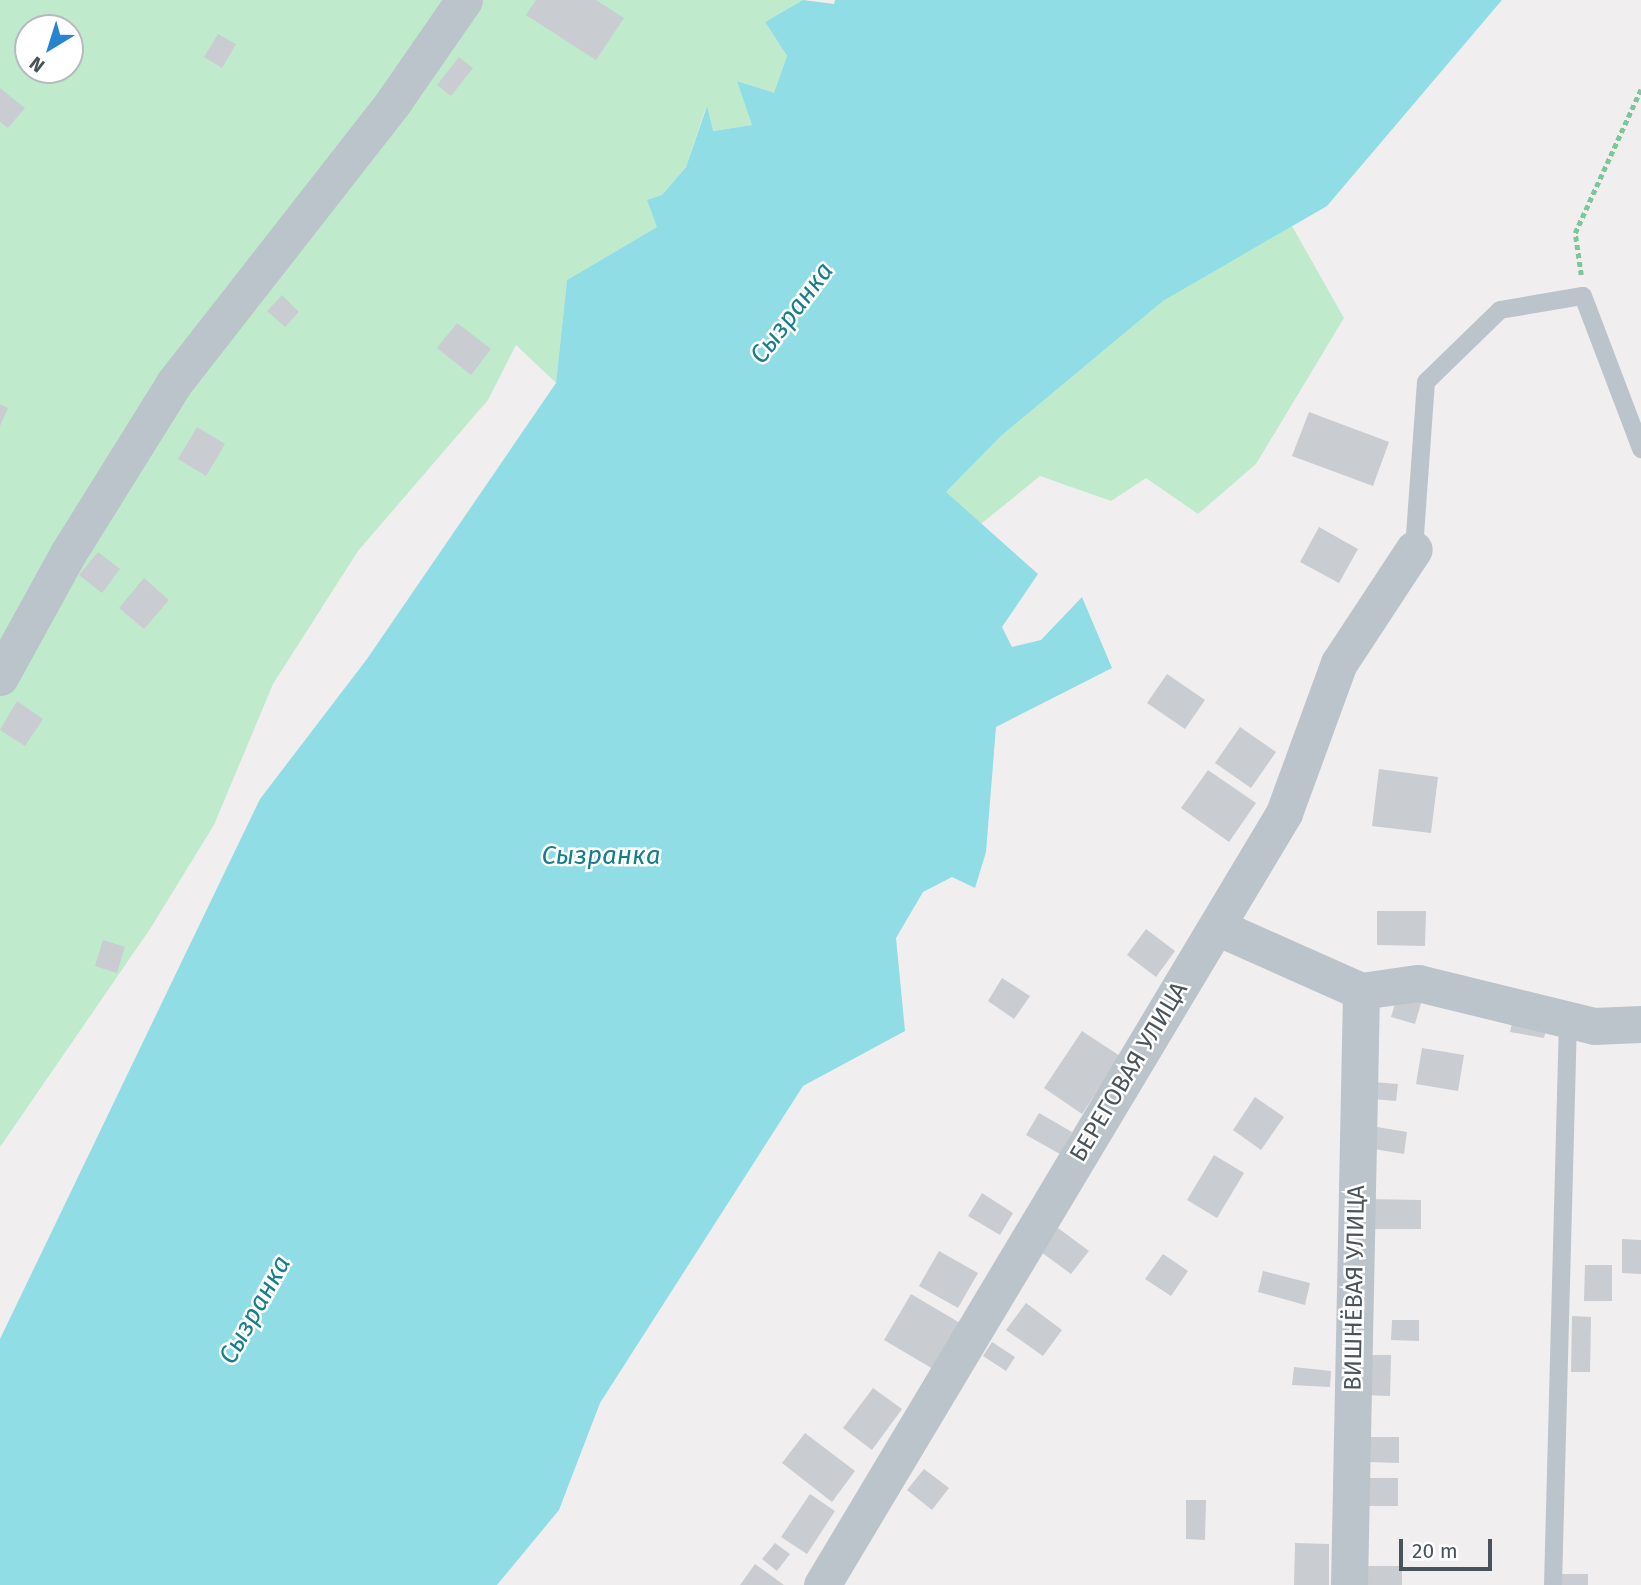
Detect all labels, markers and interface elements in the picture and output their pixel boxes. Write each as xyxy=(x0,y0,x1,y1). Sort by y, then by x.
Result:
north arrow xyxy=(14,14,84,84)
text: N xyxy=(25,51,49,77)
water label: Сызранка xyxy=(744,256,840,370)
water label: Сызранка xyxy=(541,840,661,872)
street label: БЕРЕГОВАЯ УЛИЦА xyxy=(1064,977,1194,1167)
street label: ВИШНЁВАЯ УЛИЦА xyxy=(1339,1185,1371,1391)
water label: Сызранка xyxy=(213,1250,297,1370)
scale bar xyxy=(1403,1526,1496,1570)
text: 20 m xyxy=(1412,1538,1458,1564)

